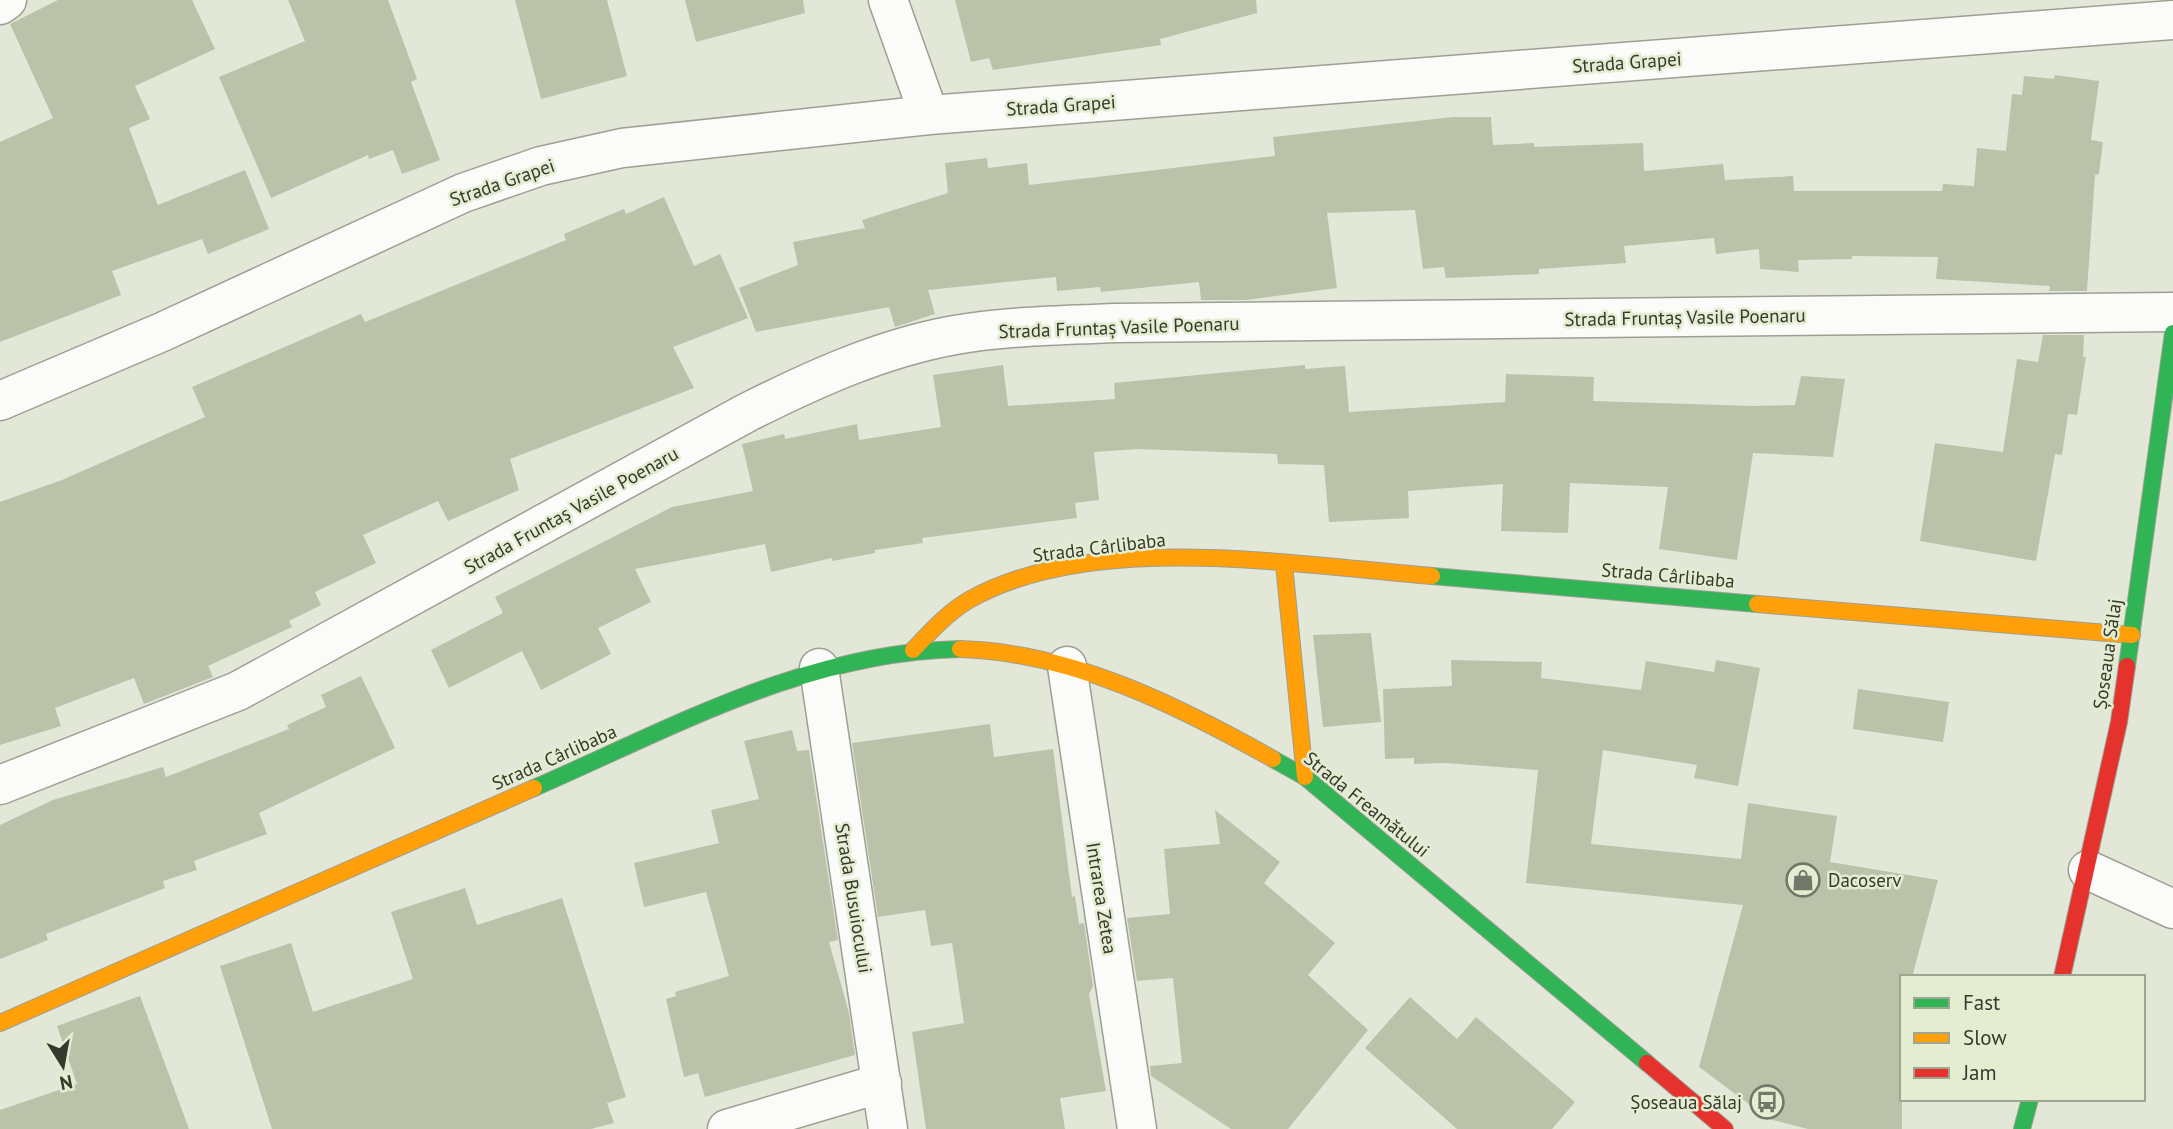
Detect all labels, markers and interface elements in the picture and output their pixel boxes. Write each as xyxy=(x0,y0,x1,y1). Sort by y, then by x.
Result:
street label: Strada Grapei xyxy=(1571,46,1683,78)
street label: Strada Grapei xyxy=(1005,89,1117,121)
street label: Strada Grapei xyxy=(446,153,558,211)
street label: Strada Fruntaș Vasile Poenaru xyxy=(1564,303,1806,331)
street label: Strada Fruntaș Vasile Poenaru xyxy=(998,311,1240,343)
street label: Strada Fruntaș Vasile Poenaru xyxy=(460,441,682,579)
street label: Strada Cârlibaba xyxy=(1031,527,1167,567)
street label: Strada Cârlibaba xyxy=(1600,557,1736,593)
street label: Șoseaua Sălaj xyxy=(2087,597,2127,711)
street label: Strada Cârlibaba xyxy=(488,719,620,795)
street label: Strada Freamătului xyxy=(1299,746,1435,862)
street label: Strada Busuiocului xyxy=(830,821,878,975)
street label: Intrarea Zetea xyxy=(1081,840,1123,956)
shop icon: Dacoserv xyxy=(1784,861,1822,899)
place label: Dacoserv xyxy=(1828,868,1901,892)
legend xyxy=(1900,975,2145,1101)
text: Fast xyxy=(1963,989,2000,1016)
text: Slow xyxy=(1963,1024,2007,1051)
north arrow xyxy=(28,1031,98,1101)
text: Jam xyxy=(1962,1059,1997,1086)
text: N xyxy=(58,1070,75,1096)
bus stop icon: Șoseaua Sălaj xyxy=(1748,1083,1786,1121)
place label: Șoseaua Sălaj xyxy=(1630,1090,1742,1114)

